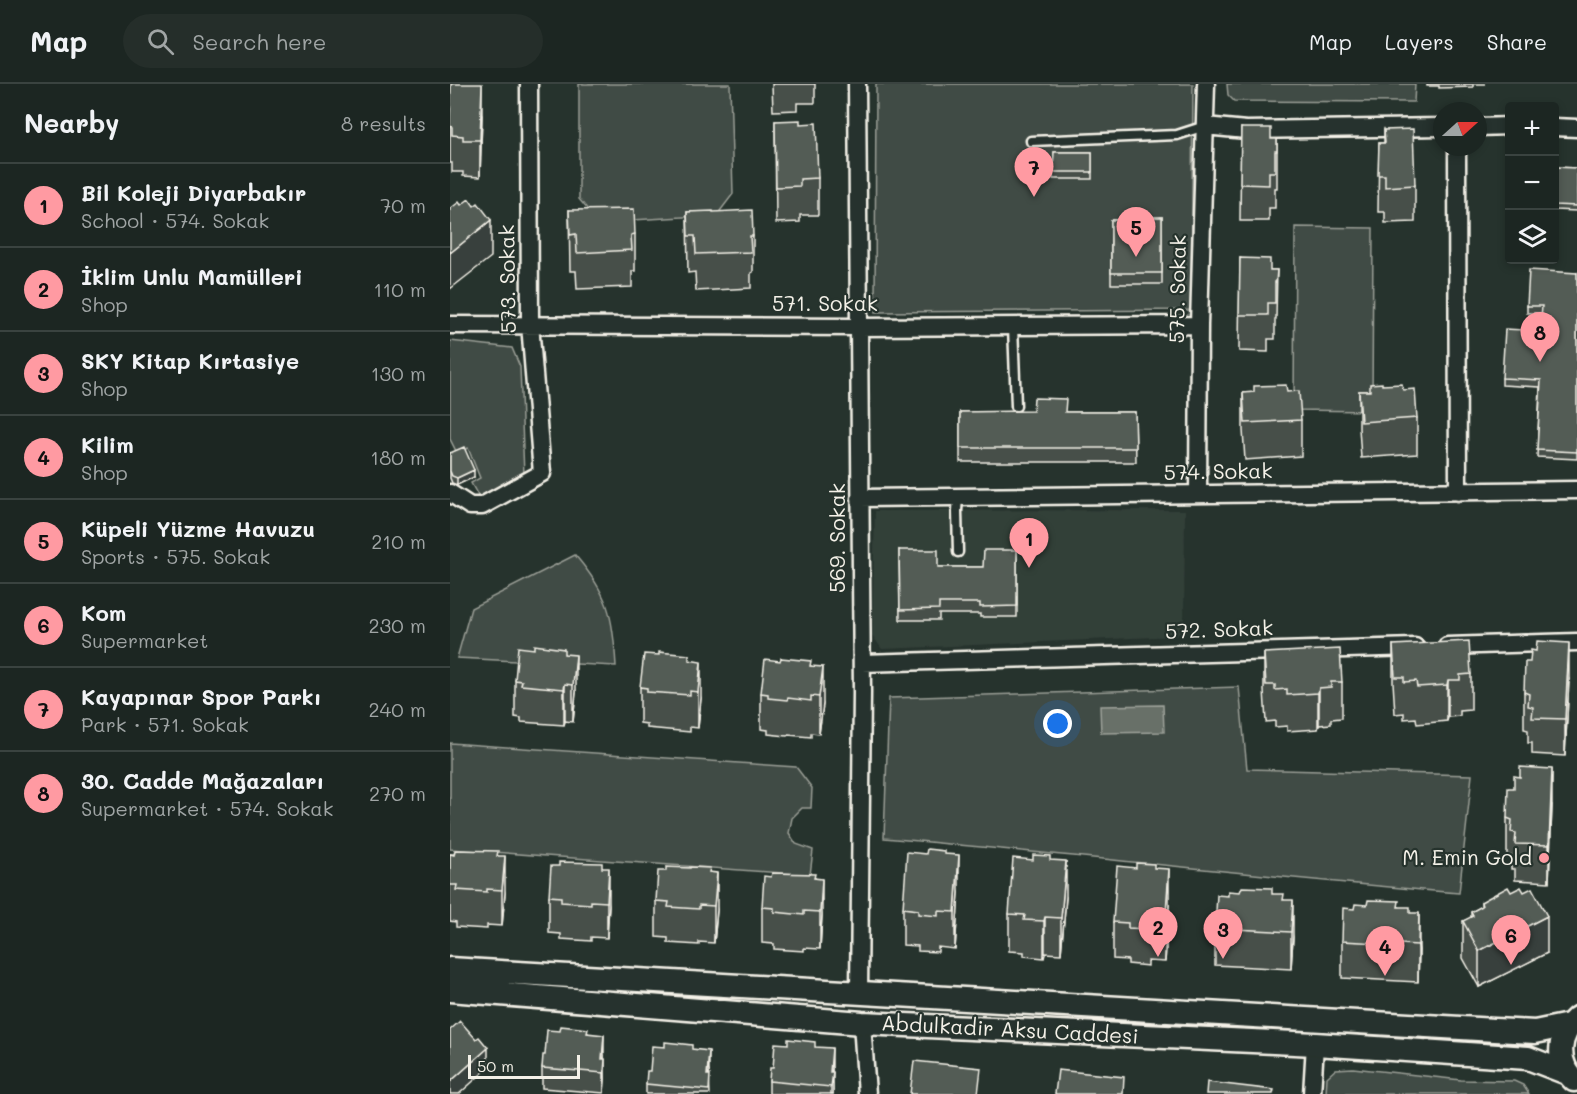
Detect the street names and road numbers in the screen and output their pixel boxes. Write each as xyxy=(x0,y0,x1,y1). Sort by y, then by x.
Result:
street label: 573. Sokak xyxy=(492,224,521,334)
street label: 575. Sokak xyxy=(1162,234,1191,344)
street label: 571. Sokak xyxy=(772,289,878,316)
street label: 574. Sokak xyxy=(1163,456,1273,485)
street label: 569. Sokak xyxy=(823,483,850,593)
street label: 572. Sokak xyxy=(1164,613,1273,644)
street label: Abdulkadir Aksu Caddesi xyxy=(881,1008,1139,1049)

